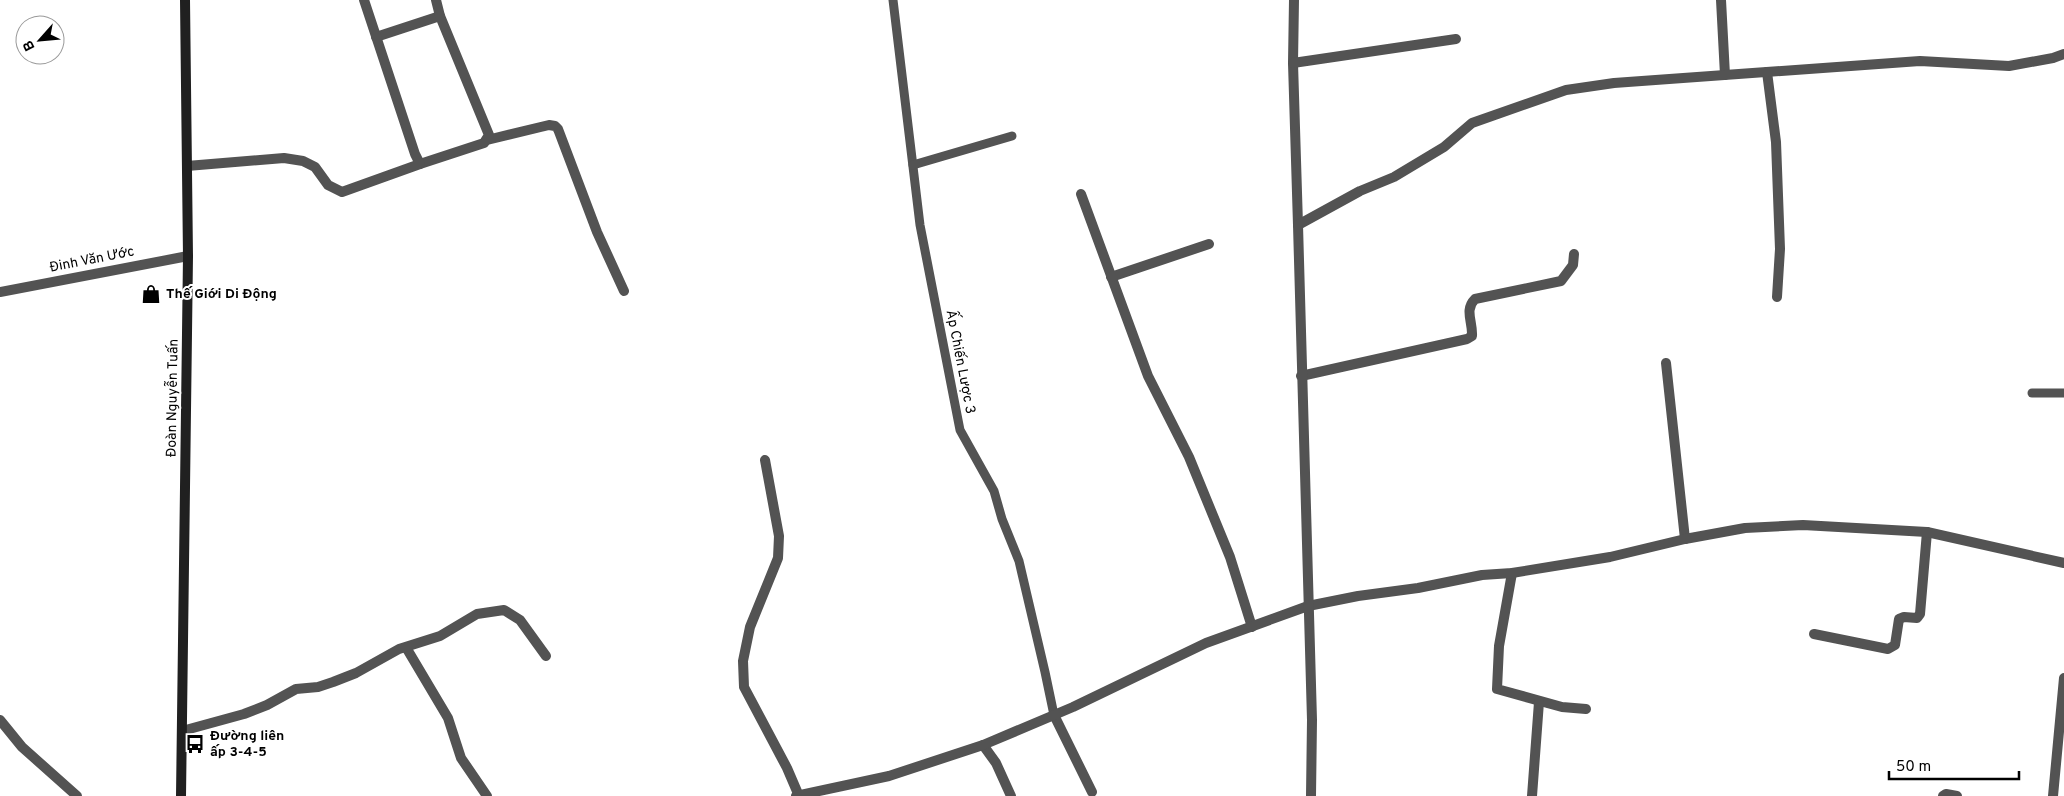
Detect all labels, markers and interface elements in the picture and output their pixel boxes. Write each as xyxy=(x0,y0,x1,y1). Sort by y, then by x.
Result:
north arrow xyxy=(15,15,65,65)
text: B xyxy=(20,37,40,53)
street label: Đinh Văn Ước xyxy=(48,243,136,277)
shop icon: Thế Giới Di Động xyxy=(140,283,162,305)
place label: Thế Giới Di Động xyxy=(166,286,277,303)
street label: Ấp Chiến Lược 3 xyxy=(942,308,980,415)
street label: Đoàn Nguyễn Tuấn xyxy=(162,339,183,457)
place label: Đường liên ấp 3-4-5 xyxy=(210,728,284,761)
bus stop icon: Đường liên ấp 3-4-5 xyxy=(184,733,206,755)
scale bar xyxy=(1889,748,2019,780)
text: 50 m xyxy=(1896,758,1931,777)

